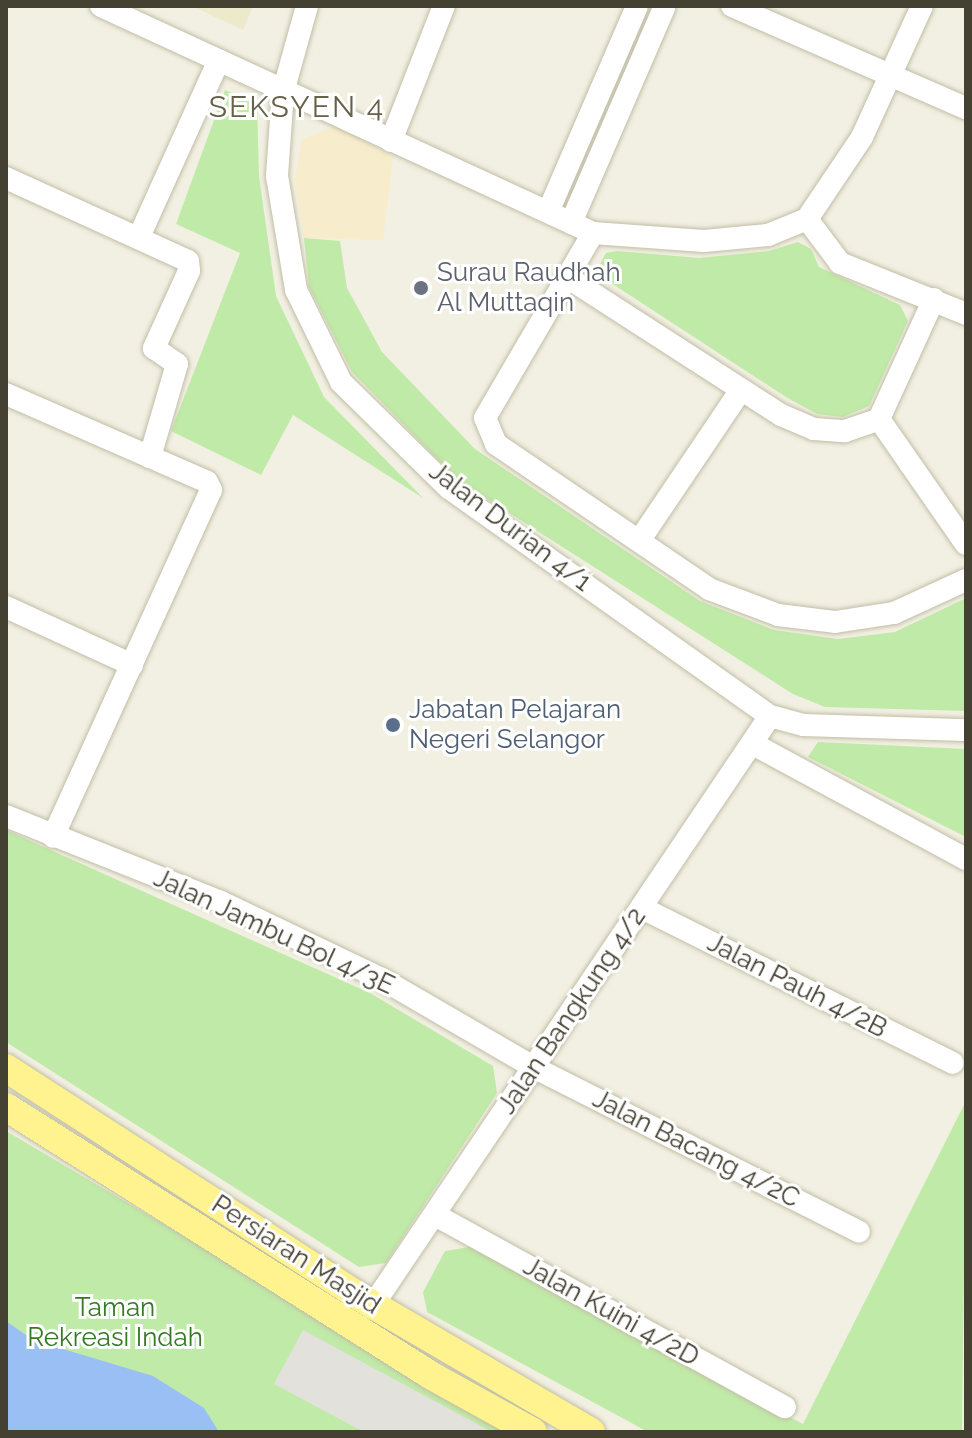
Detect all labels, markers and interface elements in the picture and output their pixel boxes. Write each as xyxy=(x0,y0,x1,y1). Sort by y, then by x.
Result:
district label: SEKSYEN 4 xyxy=(209,89,385,125)
place label: Surau Raudhah Al Muttaqin xyxy=(437,257,621,318)
marker: Surau Raudhah Al Muttaqin xyxy=(412,279,430,297)
street label: Jalan Durian 4/1 xyxy=(423,456,597,598)
place label: Jabatan Pelajaran Negeri Selangor xyxy=(409,694,621,756)
marker: Jabatan Pelajaran Negeri Selangor xyxy=(384,716,402,734)
street label: Jalan Jambu Bol 4/3E xyxy=(148,862,400,1002)
street label: Jalan Bangkung 4/2 xyxy=(491,902,653,1120)
street label: Jalan Pauh 4/2B xyxy=(702,927,892,1045)
street label: Jalan Bacang 4/2C xyxy=(587,1083,805,1215)
street label: Persiaran Masjid xyxy=(206,1189,386,1321)
street label: Jalan Kuini 4/2D xyxy=(518,1251,704,1373)
park label: Taman Rekreasi Indah xyxy=(27,1292,203,1354)

